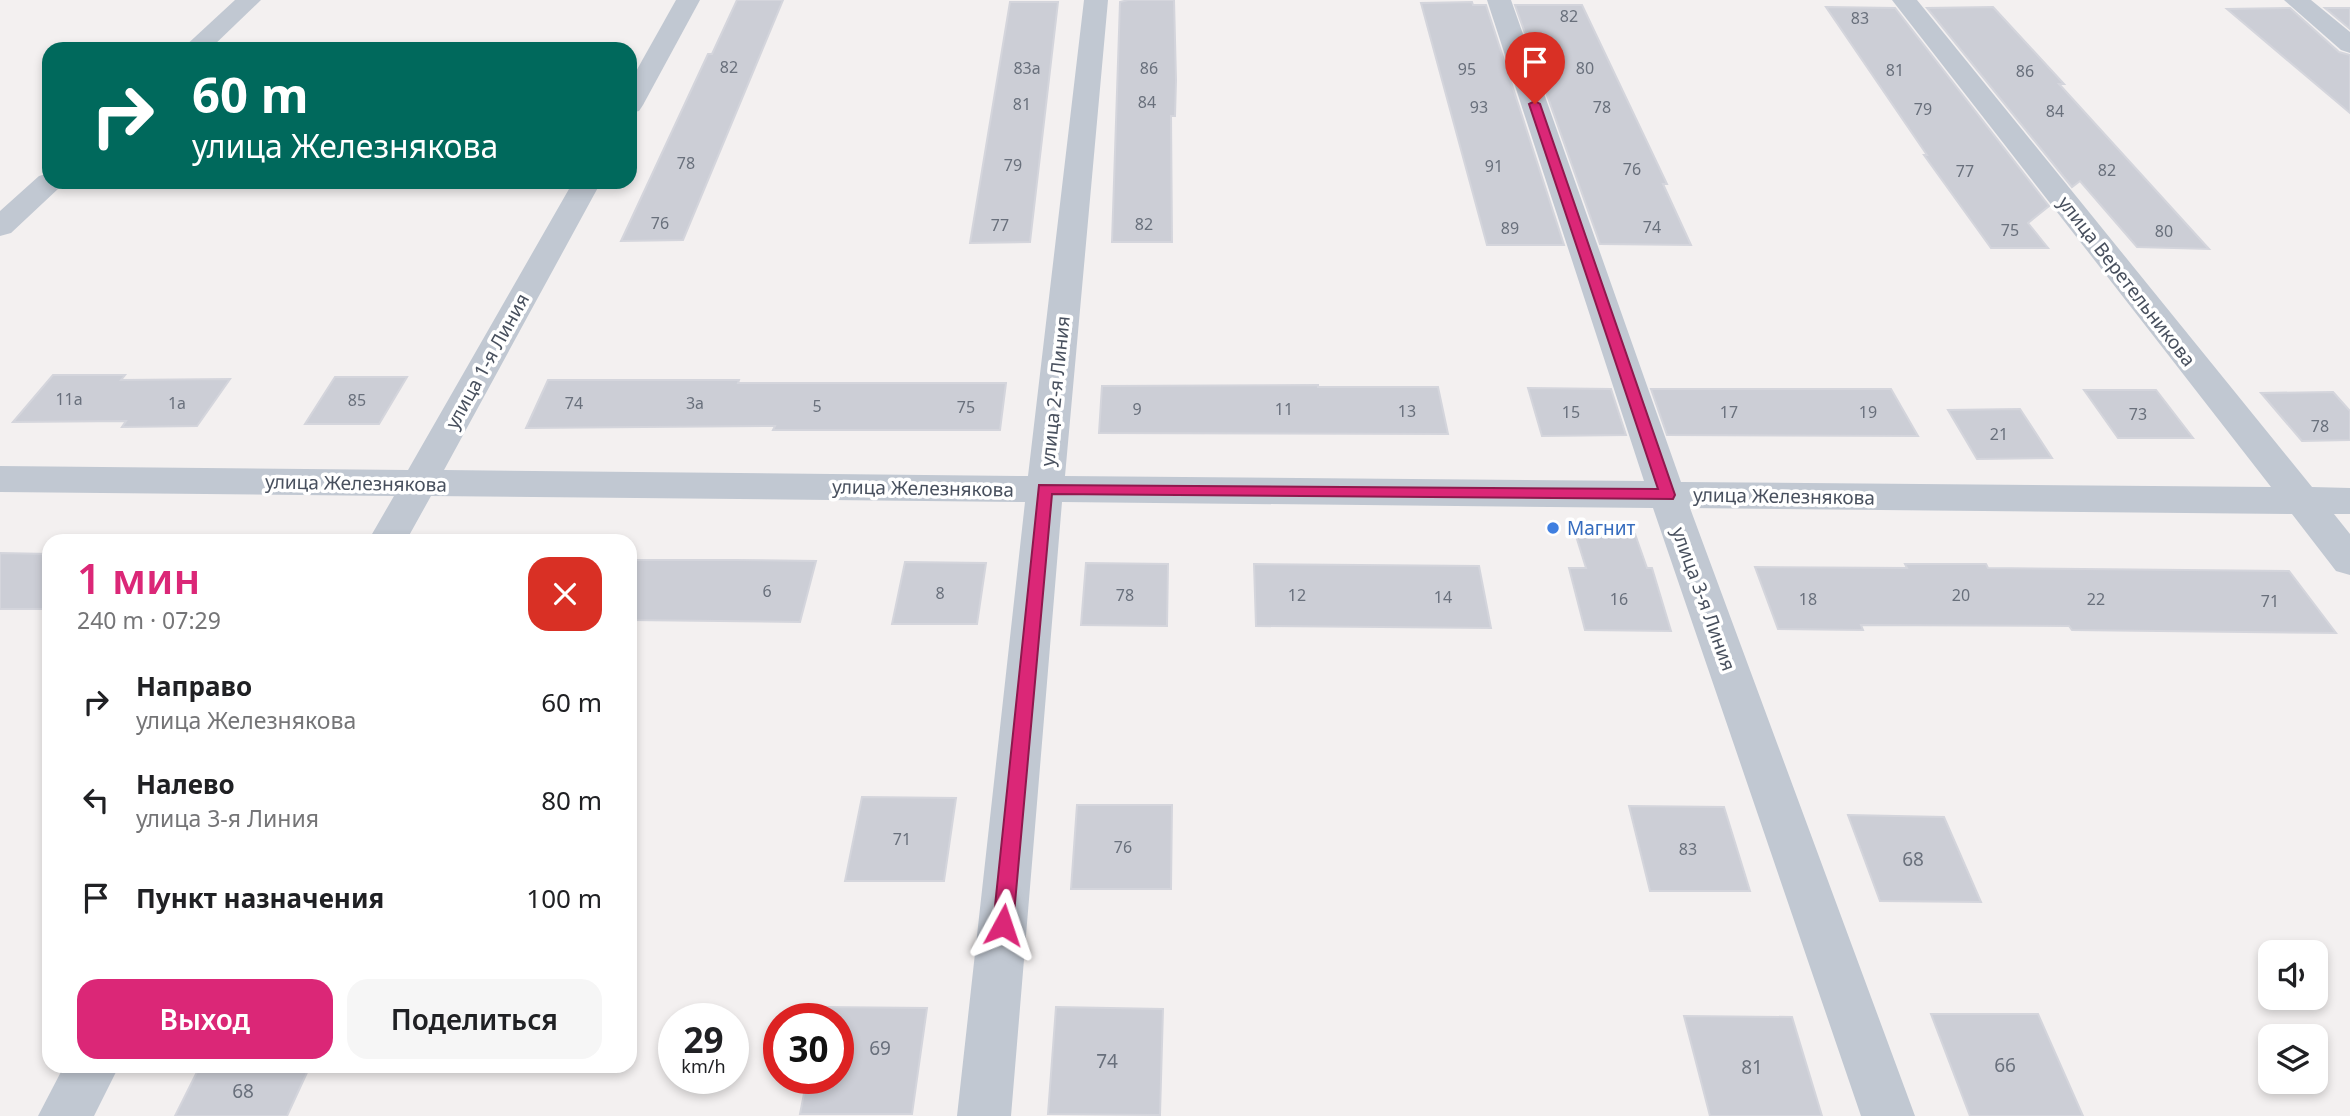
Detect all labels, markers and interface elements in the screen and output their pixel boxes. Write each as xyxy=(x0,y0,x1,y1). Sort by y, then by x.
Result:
house number: 82 xyxy=(1560,5,1578,27)
house number: 83 xyxy=(1851,7,1869,29)
pin xyxy=(1505,32,1565,104)
icon: arrive xyxy=(1516,43,1554,81)
house number: 82 xyxy=(720,56,738,78)
house number: 83а xyxy=(1013,57,1041,79)
house number: 86 xyxy=(1140,57,1158,79)
house number: 80 xyxy=(1576,57,1594,79)
house number: 95 xyxy=(1458,58,1476,80)
house number: 81 xyxy=(1886,59,1904,81)
house number: 86 xyxy=(2016,60,2034,82)
text: 60 m xyxy=(192,61,309,127)
icon: right xyxy=(77,70,168,161)
house number: 84 xyxy=(1138,91,1156,113)
house number: 81 xyxy=(1013,93,1031,115)
house number: 93 xyxy=(1470,96,1488,118)
house number: 78 xyxy=(1593,96,1611,118)
house number: 79 xyxy=(1914,98,1932,120)
house number: 84 xyxy=(2046,100,2064,122)
text: улица Железнякова xyxy=(192,124,498,167)
house number: 78 xyxy=(677,152,695,174)
house number: 79 xyxy=(1004,154,1022,176)
house number: 91 xyxy=(1485,155,1503,177)
house number: 76 xyxy=(1623,158,1641,180)
house number: 82 xyxy=(2098,159,2116,181)
house number: 77 xyxy=(1956,160,1974,182)
street label: улица Веретельникова xyxy=(2052,190,2202,372)
house number: 76 xyxy=(651,212,669,234)
house number: 82 xyxy=(1135,213,1153,235)
house number: 77 xyxy=(991,214,1009,236)
house number: 74 xyxy=(1643,216,1661,238)
house number: 89 xyxy=(1501,217,1519,239)
house number: 75 xyxy=(2001,219,2019,241)
house number: 80 xyxy=(2155,220,2173,242)
street label: улица 1-я Линия xyxy=(439,289,535,433)
street label: улица 2-я Линия xyxy=(1034,314,1076,468)
house number: 11а xyxy=(55,388,83,410)
house number: 85 xyxy=(348,389,366,411)
house number: 1а xyxy=(168,392,186,414)
house number: 74 xyxy=(565,392,583,414)
house number: 3а xyxy=(686,392,704,414)
house number: 5 xyxy=(812,395,822,417)
house number: 75 xyxy=(957,396,975,418)
house number: 9 xyxy=(1132,398,1142,420)
house number: 11 xyxy=(1275,398,1293,420)
house number: 13 xyxy=(1398,400,1416,422)
house number: 15 xyxy=(1562,401,1580,423)
house number: 17 xyxy=(1720,401,1738,423)
house number: 19 xyxy=(1859,401,1877,423)
house number: 73 xyxy=(2129,403,2147,425)
house number: 78 xyxy=(2311,415,2329,437)
house number: 21 xyxy=(1990,423,2008,445)
street label: улица Железнякова xyxy=(265,468,447,498)
street label: улица Железнякова xyxy=(832,473,1014,503)
street label: улица Железнякова xyxy=(1693,481,1875,511)
place label: Магнит xyxy=(1567,515,1636,541)
marker: Магнит xyxy=(1545,520,1561,536)
street label: улица 3-я Линия xyxy=(1666,524,1742,674)
text: 1 мин xyxy=(77,549,200,606)
button: close xyxy=(528,557,602,631)
house number: 6 xyxy=(762,580,772,602)
house number: 8 xyxy=(935,582,945,604)
house number: 78 xyxy=(1116,584,1134,606)
house number: 12 xyxy=(1288,584,1306,606)
house number: 20 xyxy=(1952,584,1970,606)
house number: 14 xyxy=(1434,586,1452,608)
house number: 16 xyxy=(1610,588,1628,610)
house number: 18 xyxy=(1799,588,1817,610)
house number: 22 xyxy=(2087,588,2105,610)
house number: 71 xyxy=(2261,590,2279,612)
text: 240 m · 07:29 xyxy=(77,604,221,636)
text: Направо xyxy=(136,668,252,704)
icon: right xyxy=(77,683,115,721)
text: 60 m xyxy=(541,684,602,720)
text: улица Железнякова xyxy=(136,704,356,736)
text: Налево xyxy=(136,766,235,802)
icon: left xyxy=(77,781,115,819)
text: 80 m xyxy=(541,782,602,818)
text: улица 3-я Линия xyxy=(136,802,319,834)
house number: 71 xyxy=(893,828,911,850)
house number: 76 xyxy=(1114,836,1132,858)
house number: 83 xyxy=(1679,838,1697,860)
house number: 68 xyxy=(1902,846,1924,872)
icon: arrive xyxy=(77,879,115,917)
text: Пункт назначения xyxy=(136,880,384,916)
text: 100 m xyxy=(526,880,602,916)
position arrow xyxy=(966,888,1040,962)
map controls xyxy=(2258,940,2328,1094)
button: sound xyxy=(2258,940,2328,1010)
button: Выход xyxy=(77,979,333,1059)
button: Поделиться xyxy=(347,979,602,1059)
speed limit sign: 30 xyxy=(763,1003,854,1094)
text: 29 xyxy=(683,1016,724,1063)
button: layers xyxy=(2258,1024,2328,1094)
house number: 69 xyxy=(869,1035,891,1061)
house number: 74 xyxy=(1096,1048,1118,1074)
house number: 66 xyxy=(1994,1052,2016,1078)
text: km/h xyxy=(681,1054,726,1078)
house number: 81 xyxy=(1741,1054,1763,1080)
house number: 68 xyxy=(232,1078,254,1104)

